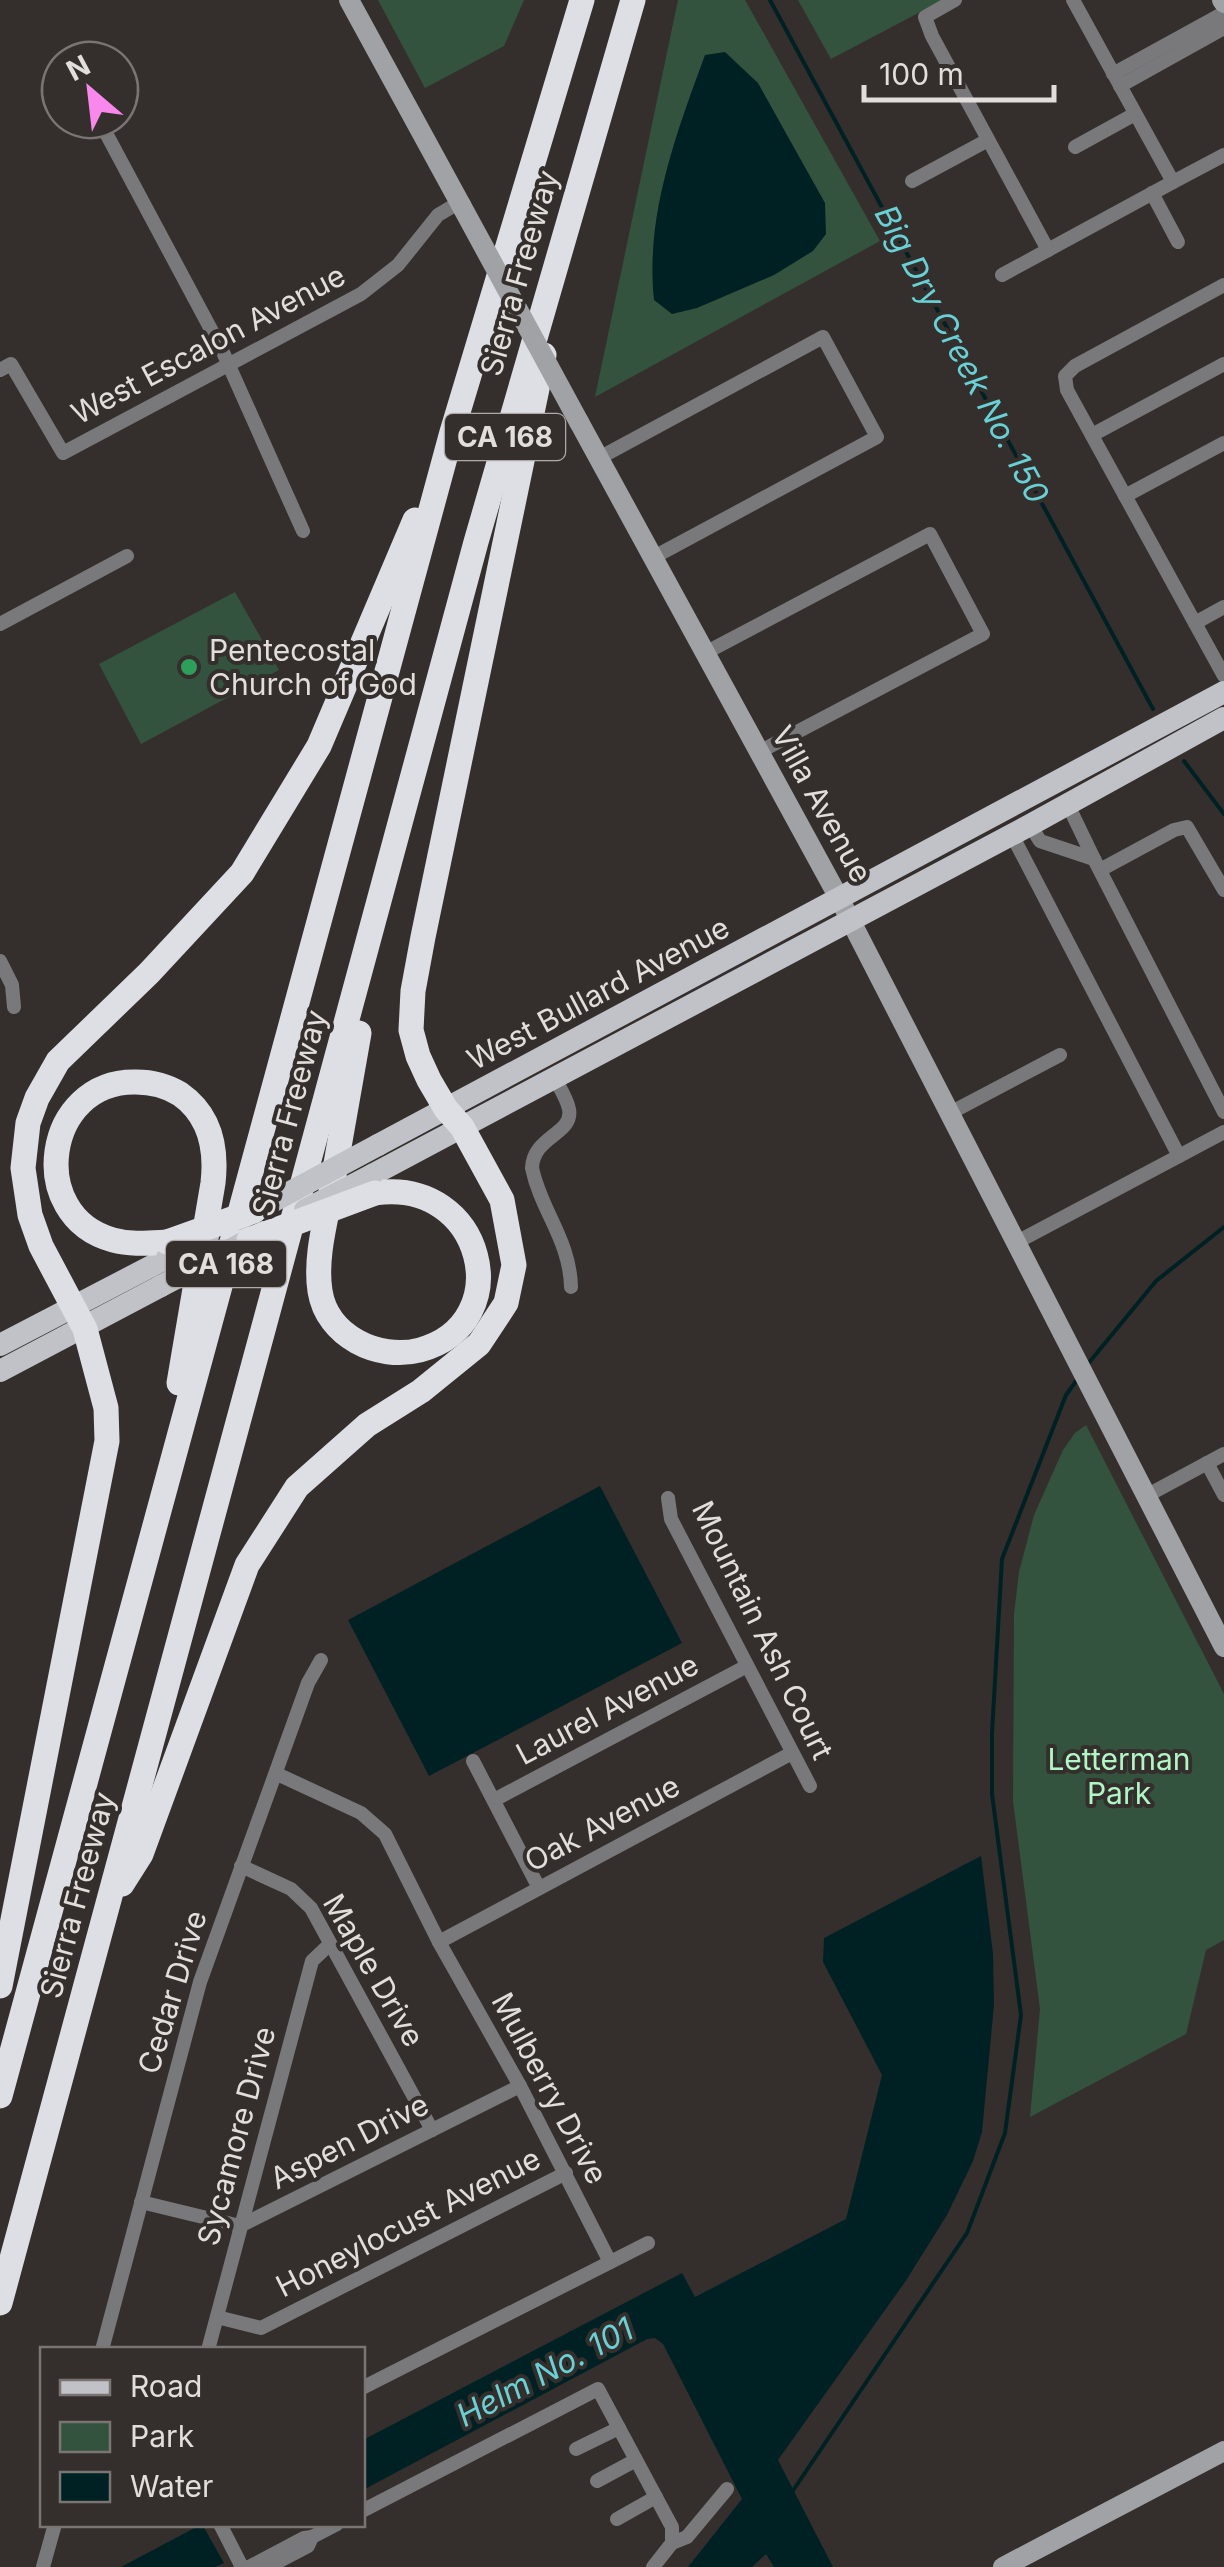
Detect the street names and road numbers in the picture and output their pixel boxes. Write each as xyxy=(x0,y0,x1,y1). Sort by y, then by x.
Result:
street label: Sierra Freeway xyxy=(472,166,566,380)
street label: West Escalon Avenue xyxy=(65,257,351,431)
road number: CA 168 xyxy=(445,414,565,460)
street label: Villa Avenue xyxy=(764,720,880,888)
street label: West Bullard Avenue xyxy=(461,909,735,1077)
street label: Sierra Freeway xyxy=(244,1006,334,1220)
road number: CA 168 xyxy=(166,1241,286,1287)
street label: Mountain Ash Court xyxy=(685,1495,841,1765)
street label: Laurel Avenue xyxy=(510,1646,704,1772)
street label: Oak Avenue xyxy=(518,1767,686,1879)
street label: Sierra Freeway xyxy=(32,1788,122,2002)
street label: Maple Drive xyxy=(316,1887,432,2053)
street label: Cedar Drive xyxy=(130,1906,214,2078)
street label: Mulberry Drive xyxy=(485,1986,615,2190)
street label: Sycamore Drive xyxy=(189,2023,283,2249)
street label: Aspen Drive xyxy=(264,2086,434,2196)
street label: Honeylocust Avenue xyxy=(270,2140,546,2304)

